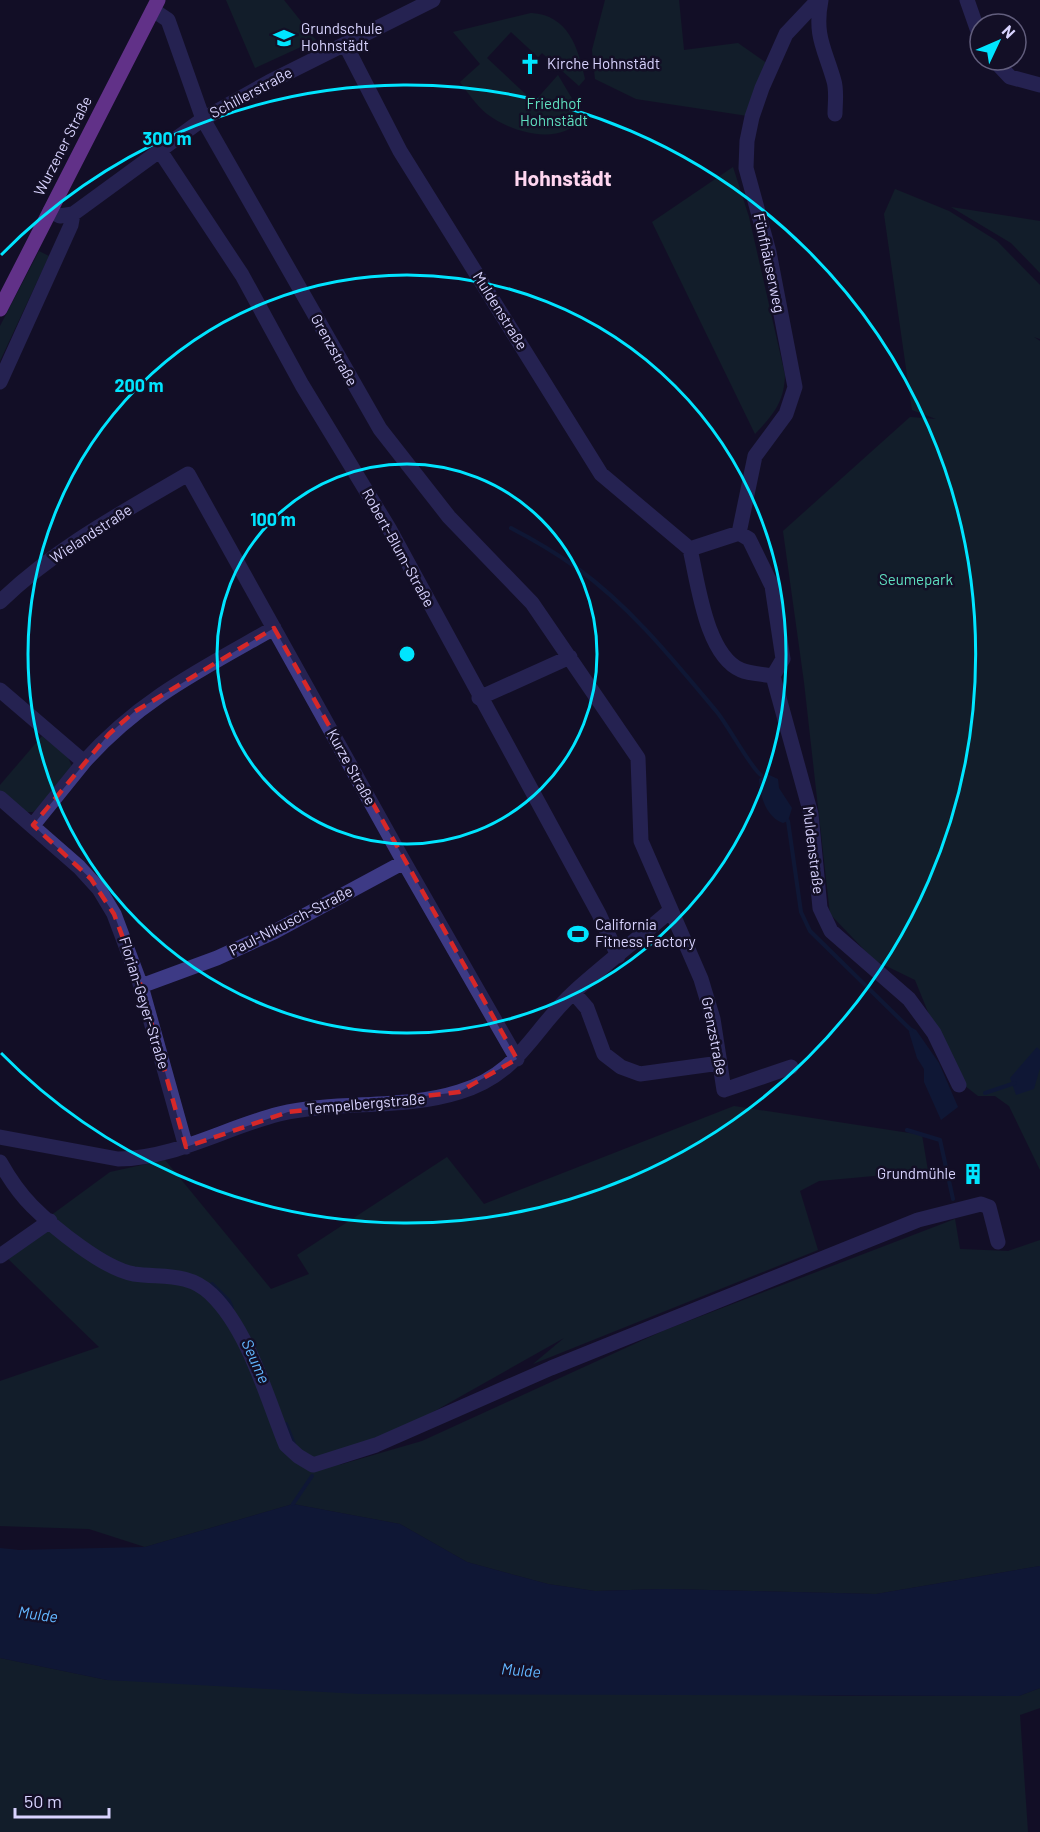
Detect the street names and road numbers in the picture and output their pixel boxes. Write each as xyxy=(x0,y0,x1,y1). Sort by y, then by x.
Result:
street label: Schillerstraße xyxy=(206,63,295,121)
street label: Wurzener Straße xyxy=(29,93,95,198)
street label: Fünfhäuserweg xyxy=(751,211,789,314)
street label: Muldenstraße xyxy=(470,268,532,353)
street label: Grenzstraße xyxy=(308,310,362,389)
street label: Robert-Blum-Straße xyxy=(359,485,439,610)
street label: Wielandstraße xyxy=(46,500,135,566)
street label: Kurze Straße xyxy=(324,725,380,808)
street label: Muldenstraße xyxy=(800,805,828,895)
street label: Paul-Nikusch-Straße xyxy=(226,881,355,959)
street label: Florian-Geyer-Straße xyxy=(116,934,174,1071)
street label: Grenzstraße xyxy=(699,995,731,1077)
street label: Tempelbergstraße xyxy=(306,1089,426,1117)

